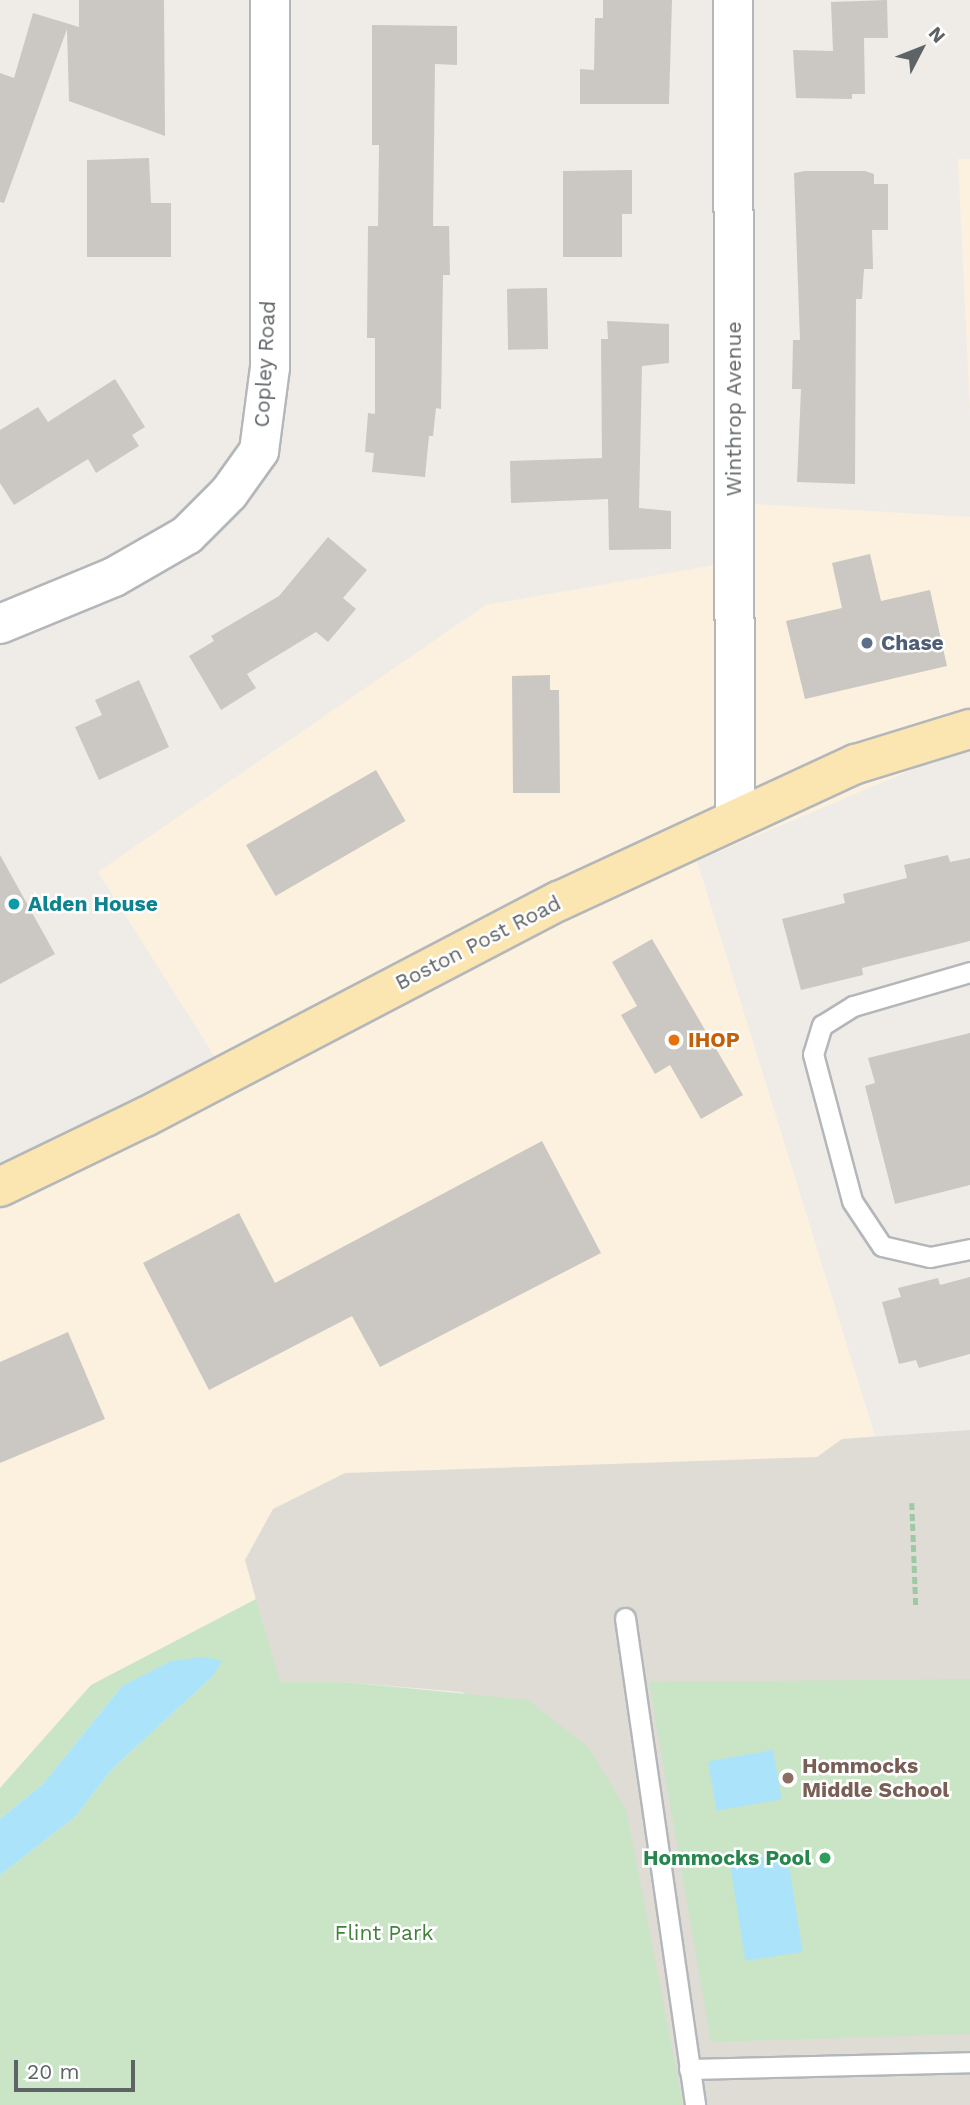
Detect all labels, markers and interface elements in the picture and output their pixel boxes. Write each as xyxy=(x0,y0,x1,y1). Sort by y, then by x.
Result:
north arrow xyxy=(886,14,956,84)
text: N xyxy=(924,22,950,48)
street label: Copley Road xyxy=(249,300,281,428)
street label: Winthrop Avenue xyxy=(721,321,747,497)
place label: Chase xyxy=(881,630,944,656)
marker: Chase xyxy=(859,635,875,651)
street label: Boston Post Road xyxy=(391,890,565,996)
place label: Alden House xyxy=(28,891,158,917)
marker: Alden House xyxy=(6,896,22,912)
place label: IHOP xyxy=(688,1027,740,1053)
marker: IHOP xyxy=(666,1032,682,1048)
place label: Hommocks Middle School xyxy=(802,1753,949,1803)
marker: Hommocks Middle School xyxy=(780,1770,796,1786)
place label: Hommocks Pool xyxy=(643,1845,811,1871)
marker: Hommocks Pool xyxy=(817,1850,833,1866)
park label: Flint Park xyxy=(335,1920,433,1946)
scale bar xyxy=(18,2046,138,2090)
text: 20 m xyxy=(27,2059,79,2084)

